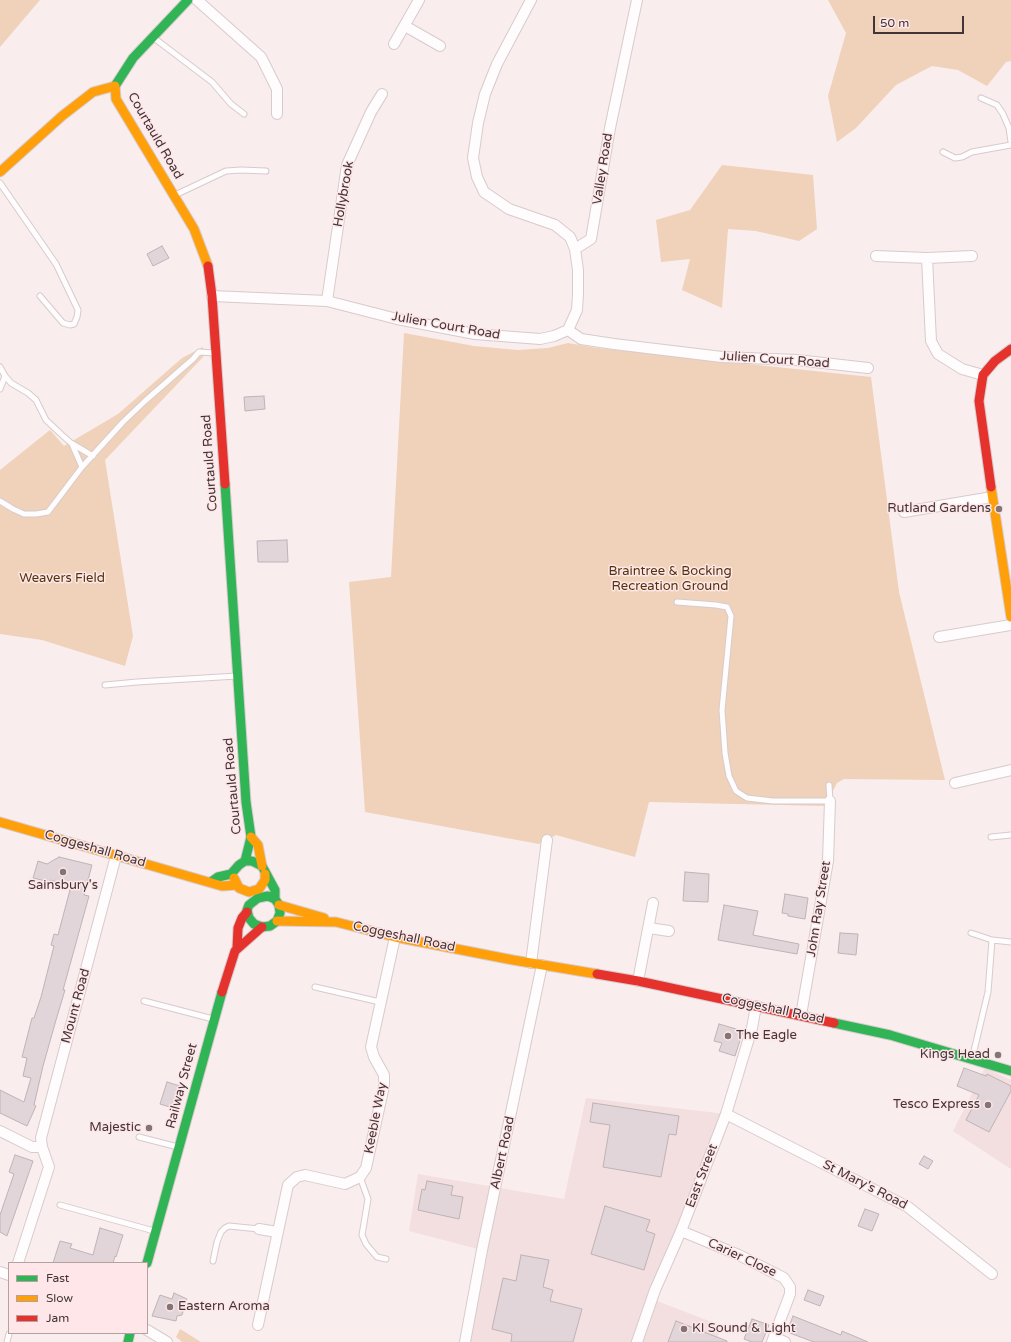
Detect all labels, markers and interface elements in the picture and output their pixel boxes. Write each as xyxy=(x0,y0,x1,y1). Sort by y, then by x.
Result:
scale bar xyxy=(875,8,966,34)
text: 50 m xyxy=(880,16,909,30)
street label: Courtauld Road xyxy=(124,90,186,182)
street label: Valley Road xyxy=(590,132,616,206)
street label: Hollybrook xyxy=(331,160,357,228)
street label: Julien Court Road xyxy=(391,309,501,343)
street label: Julien Court Road xyxy=(720,348,830,372)
street label: Courtauld Road xyxy=(199,414,221,512)
place label: Rutland Gardens xyxy=(887,501,991,517)
marker: Rutland Gardens xyxy=(994,504,1004,514)
park label: Braintree & Bocking Recreation Ground xyxy=(608,564,732,595)
park label: Weavers Field xyxy=(19,571,105,587)
street label: Courtauld Road xyxy=(221,737,245,835)
street label: Coggeshall Road xyxy=(43,827,147,871)
street label: John Ray Street xyxy=(804,860,834,958)
marker: Sainsbury's xyxy=(58,867,68,877)
place label: Sainsbury's xyxy=(28,878,98,894)
street label: Coggeshall Road xyxy=(351,919,457,955)
street label: Mount Road xyxy=(59,967,93,1045)
street label: Coggeshall Road xyxy=(720,991,826,1027)
place label: The Eagle xyxy=(736,1028,797,1044)
marker: The Eagle xyxy=(723,1031,733,1041)
street label: Railway Street xyxy=(163,1042,201,1130)
place label: Kings Head xyxy=(920,1047,990,1063)
marker: Kings Head xyxy=(993,1050,1003,1060)
street label: Keeble Way xyxy=(361,1081,391,1155)
place label: Tesco Express xyxy=(893,1097,980,1113)
marker: Tesco Express xyxy=(983,1100,993,1110)
street label: Albert Road xyxy=(488,1115,518,1191)
place label: Majestic xyxy=(89,1120,141,1136)
marker: Majestic xyxy=(144,1123,154,1133)
street label: East Street xyxy=(683,1142,721,1210)
street label: St Mary's Road xyxy=(820,1157,910,1213)
street label: Carier Close xyxy=(705,1235,779,1281)
legend xyxy=(8,1262,148,1334)
text: Fast xyxy=(46,1271,69,1285)
text: Slow xyxy=(46,1291,73,1305)
place label: Eastern Aroma xyxy=(178,1299,270,1315)
marker: Eastern Aroma xyxy=(165,1302,175,1312)
text: Jam xyxy=(46,1311,69,1325)
place label: KI Sound & Light xyxy=(692,1321,796,1337)
marker: KI Sound & Light xyxy=(679,1324,689,1334)

